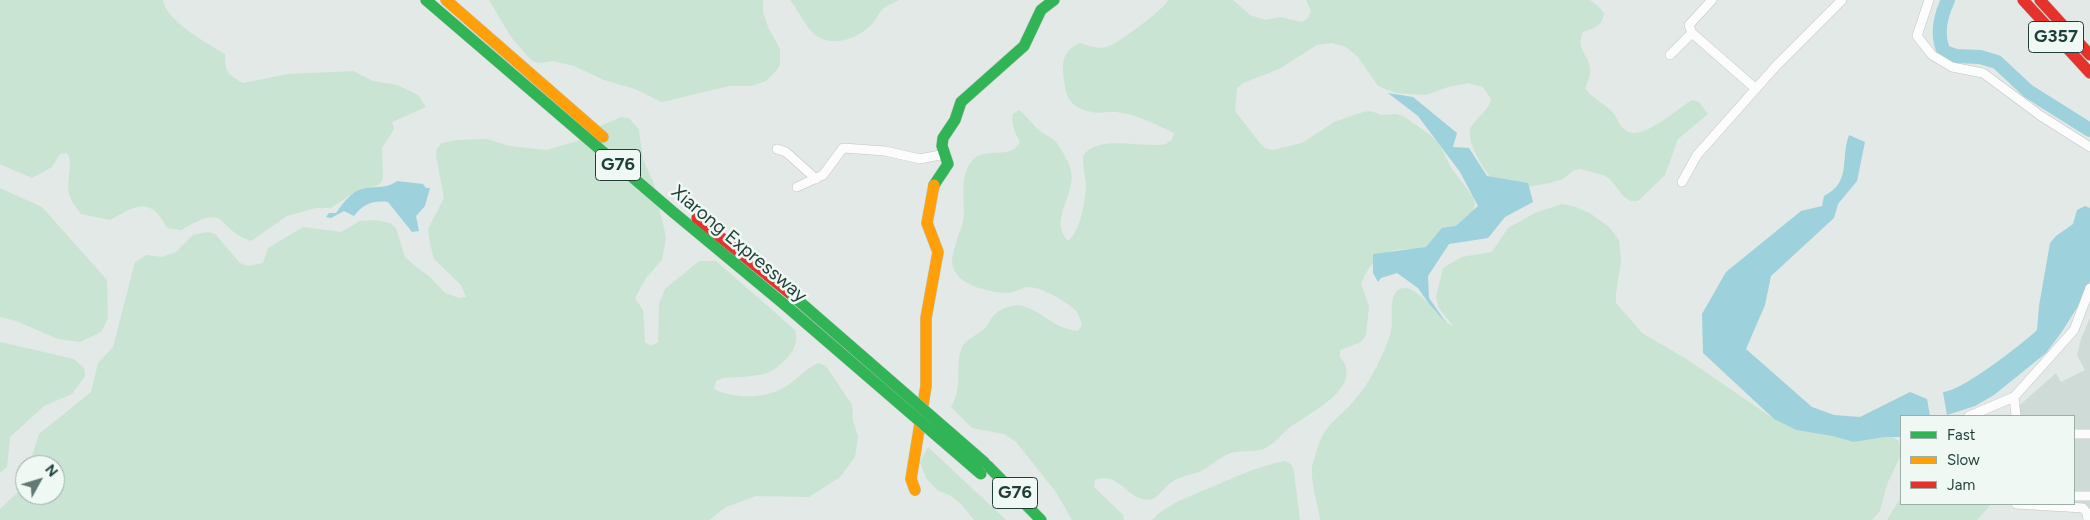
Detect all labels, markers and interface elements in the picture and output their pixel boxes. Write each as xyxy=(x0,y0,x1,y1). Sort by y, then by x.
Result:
road number: G357 xyxy=(2028,22,2084,52)
road number: G76 xyxy=(596,150,640,180)
street label: Xiarong Expressway xyxy=(667,181,811,307)
legend xyxy=(1900,415,2075,505)
text: Fast xyxy=(1947,426,1975,444)
text: Slow xyxy=(1947,451,1980,469)
north arrow xyxy=(15,455,65,505)
text: N xyxy=(41,461,61,480)
text: Jam xyxy=(1947,476,1975,494)
road number: G76 xyxy=(992,478,1038,508)

